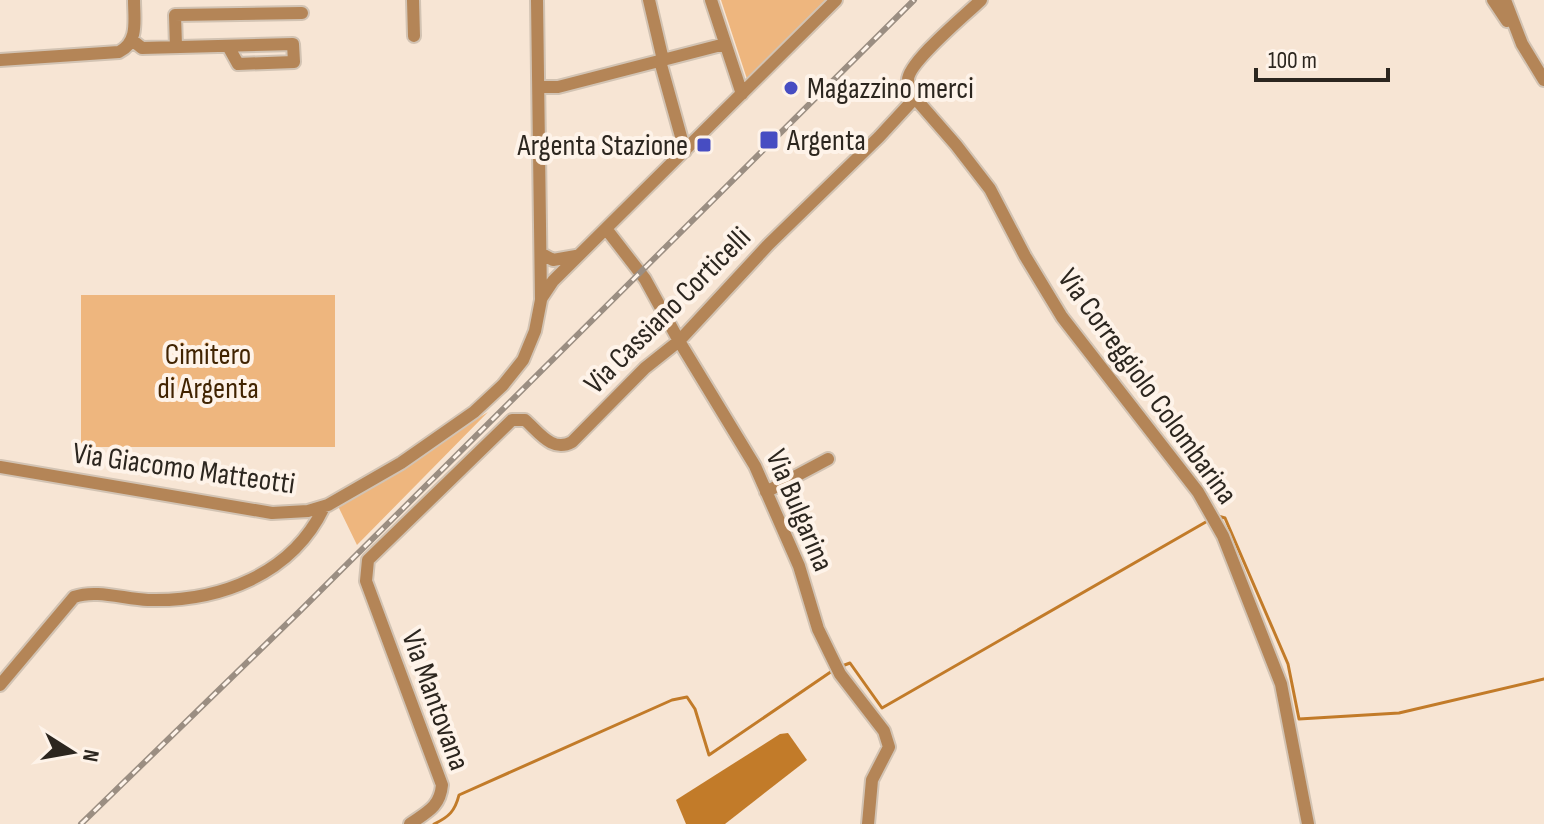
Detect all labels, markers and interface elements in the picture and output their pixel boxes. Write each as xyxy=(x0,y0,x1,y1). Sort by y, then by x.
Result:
scale bar xyxy=(1256,32,1388,82)
text: 100 m xyxy=(1268,46,1317,75)
place label: Magazzino merci xyxy=(807,71,974,107)
marker: Magazzino merci xyxy=(782,79,800,97)
place label: Argenta xyxy=(786,123,866,159)
place label: Argenta Stazione xyxy=(516,128,688,164)
marker: Argenta xyxy=(758,129,780,151)
marker: Argenta Stazione xyxy=(695,136,713,154)
street label: Via Cassiano Corticelli xyxy=(577,220,759,402)
street label: Via Correggiolo Colombarina xyxy=(1050,262,1245,511)
park label: Cimitero di Argenta xyxy=(157,337,259,407)
street label: Via Giacomo Matteotti xyxy=(70,436,297,502)
street label: Via Bulgarina xyxy=(757,444,841,577)
street label: Via Mantovana xyxy=(393,626,477,775)
north arrow xyxy=(32,712,112,792)
text: N xyxy=(76,747,105,764)

